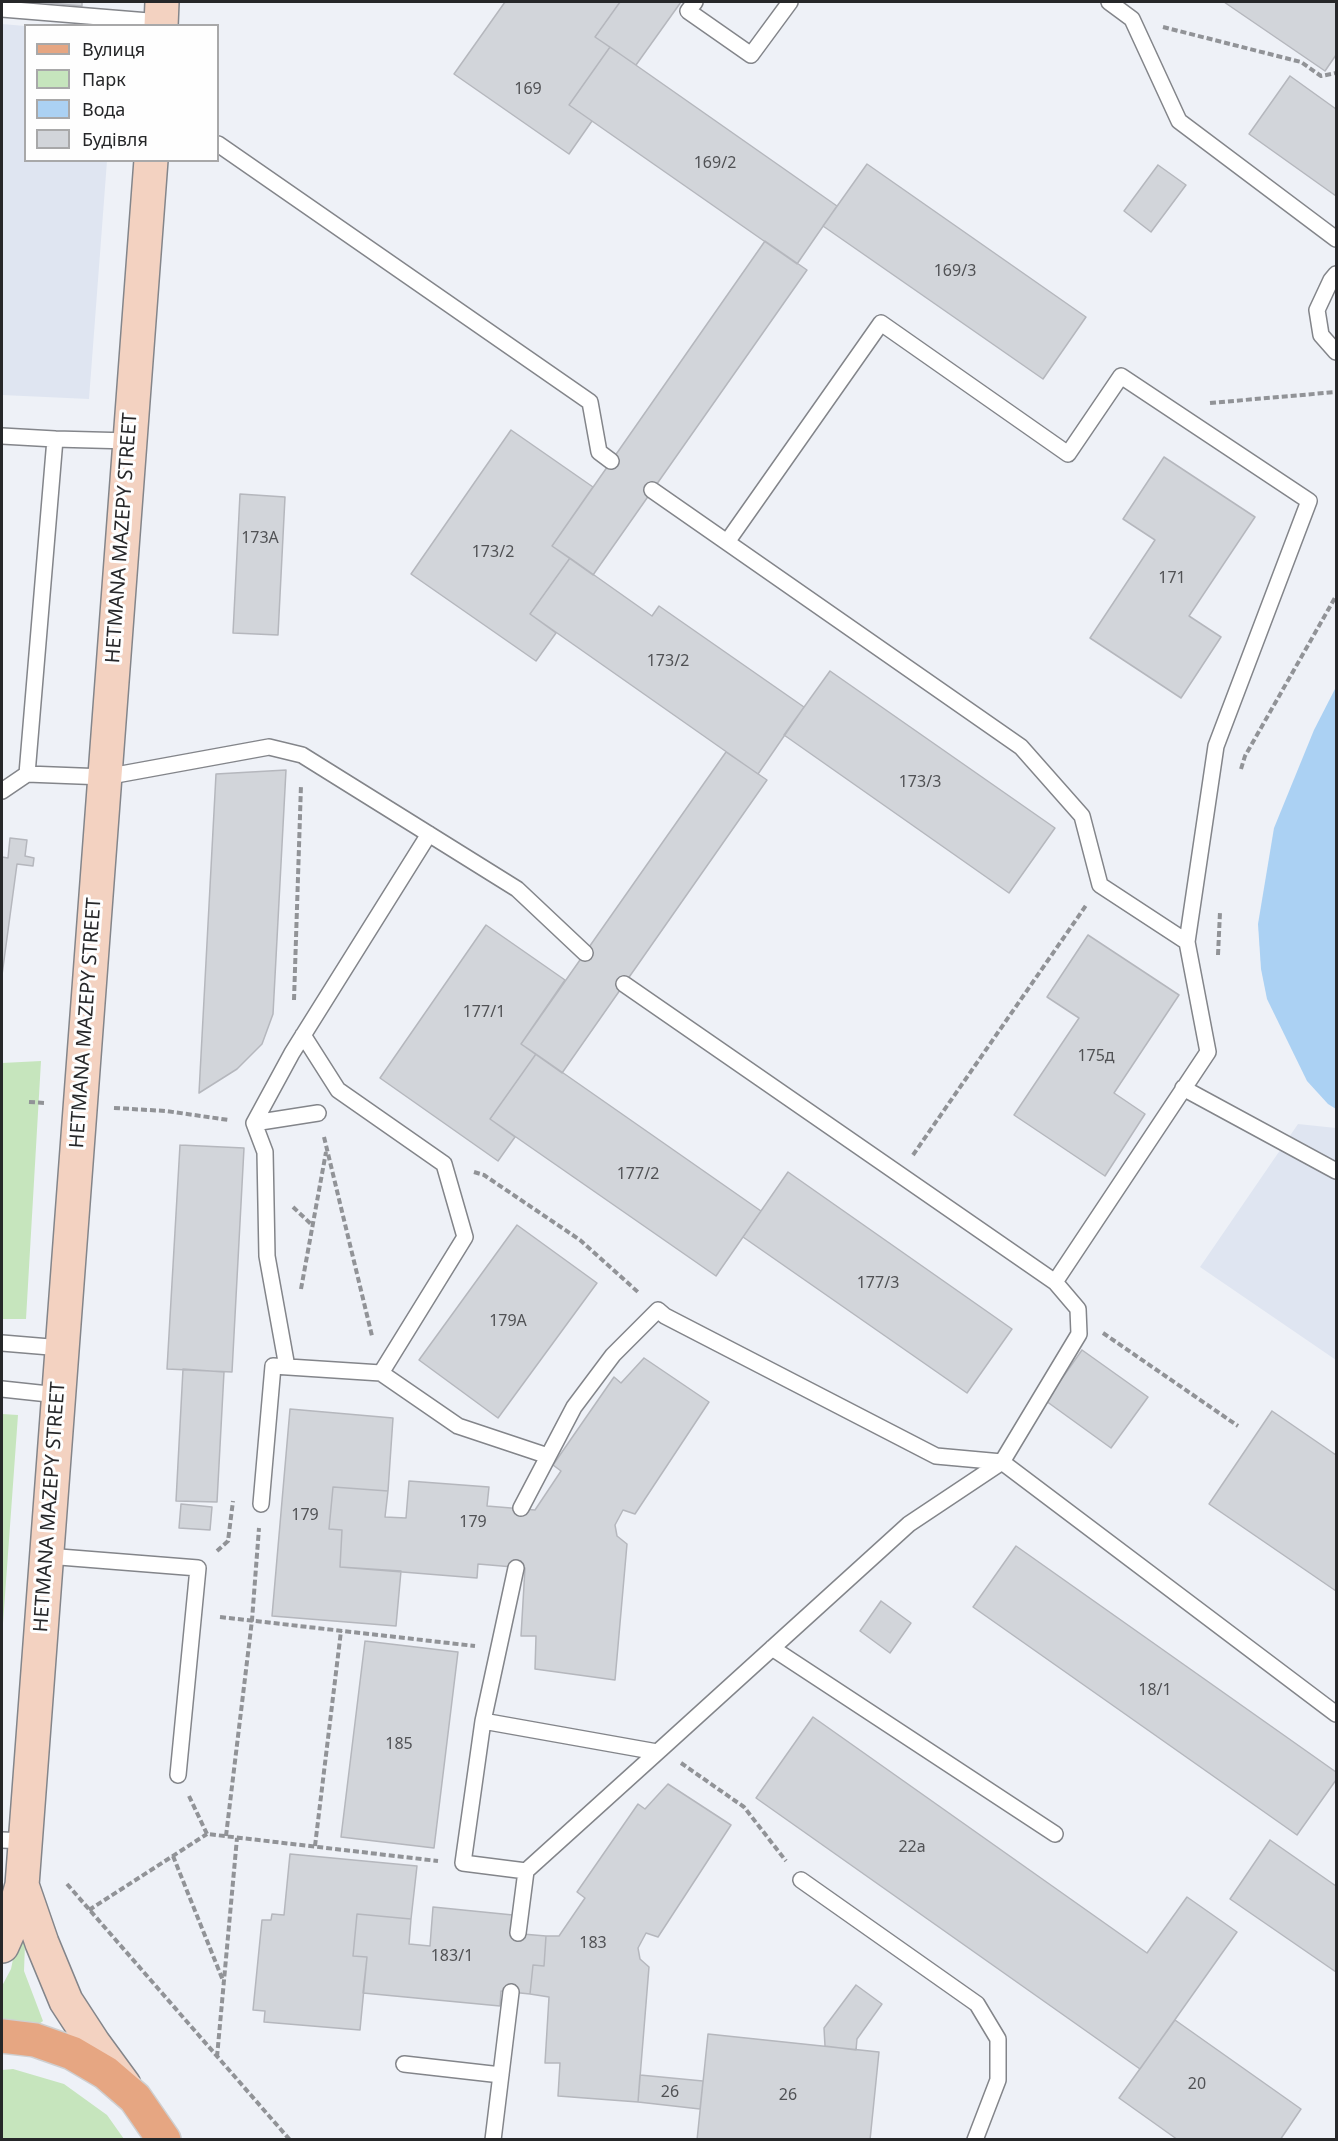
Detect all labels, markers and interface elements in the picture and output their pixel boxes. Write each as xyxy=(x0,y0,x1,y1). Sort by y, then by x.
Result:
legend xyxy=(24,24,219,162)
text: Вулиця xyxy=(82,37,145,61)
text: Парк xyxy=(82,67,126,91)
house number: 169 xyxy=(514,79,542,99)
text: Вода xyxy=(82,97,125,121)
text: Будівля xyxy=(82,127,148,151)
house number: 169/2 xyxy=(694,153,736,173)
house number: 169/3 xyxy=(934,261,976,281)
street label: HETMANA MAZEPY STREET xyxy=(101,412,143,664)
house number: 173А xyxy=(241,528,279,548)
house number: 173/2 xyxy=(472,542,514,562)
house number: 171 xyxy=(1158,568,1186,588)
house number: 173/2 xyxy=(647,651,689,671)
house number: 173/3 xyxy=(899,772,941,792)
street label: HETMANA MAZEPY STREET xyxy=(65,897,107,1149)
house number: 177/1 xyxy=(463,1002,505,1022)
house number: 175д xyxy=(1077,1046,1115,1066)
house number: 177/2 xyxy=(617,1164,659,1184)
house number: 177/3 xyxy=(857,1273,899,1293)
house number: 179А xyxy=(489,1311,527,1331)
street label: HETMANA MAZEPY STREET xyxy=(29,1381,71,1633)
house number: 179 xyxy=(291,1505,319,1525)
house number: 179 xyxy=(459,1512,487,1532)
house number: 18/1 xyxy=(1138,1680,1172,1700)
house number: 185 xyxy=(385,1734,413,1754)
house number: 22а xyxy=(898,1837,926,1857)
house number: 183 xyxy=(579,1933,607,1953)
house number: 183/1 xyxy=(431,1946,473,1966)
house number: 20 xyxy=(1188,2074,1206,2094)
house number: 26 xyxy=(661,2082,679,2102)
house number: 26 xyxy=(779,2085,797,2105)

